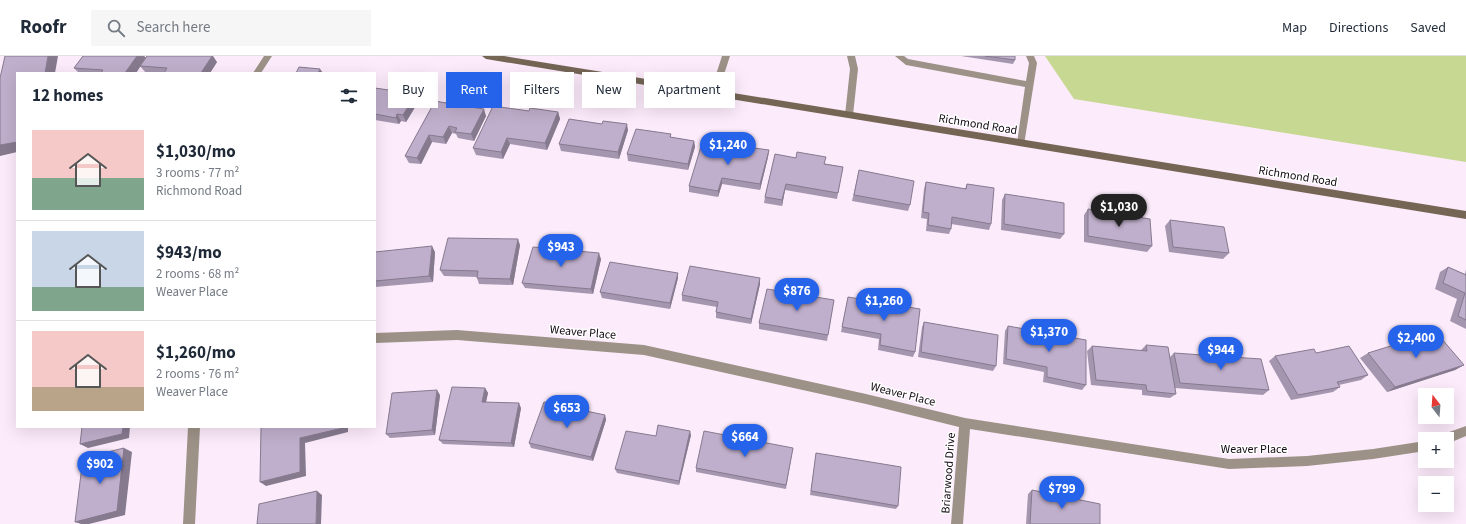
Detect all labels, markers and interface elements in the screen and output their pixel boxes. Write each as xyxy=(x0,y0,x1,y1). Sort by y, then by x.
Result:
search box xyxy=(91,10,371,46)
text: Roofr xyxy=(20,14,67,41)
icon: search xyxy=(105,17,127,39)
text: Search here xyxy=(137,17,210,38)
text: Map xyxy=(1282,18,1307,38)
text: Directions xyxy=(1329,18,1388,38)
text: Saved xyxy=(1410,18,1446,38)
chip: Buy xyxy=(388,72,438,108)
chip: Rent xyxy=(446,72,502,108)
chip: Filters xyxy=(510,72,574,108)
chip: New xyxy=(582,72,636,108)
chip: Apartment xyxy=(644,72,735,108)
text: 12 homes xyxy=(32,84,103,108)
icon: filters xyxy=(338,85,360,107)
street label: Richmond Road xyxy=(937,110,1019,139)
pin: $1,240 xyxy=(695,132,761,166)
text: $1,240 xyxy=(709,136,747,154)
text: $1,030/mo xyxy=(156,140,236,164)
icon: home xyxy=(64,146,112,194)
street label: Richmond Road xyxy=(1257,162,1339,191)
text: 3 rooms · 77 m² xyxy=(156,164,239,182)
text: Richmond Road xyxy=(156,182,242,200)
pin: $1,030 xyxy=(1086,194,1152,228)
text: $1,030 xyxy=(1100,198,1138,216)
pin: $943 xyxy=(537,234,585,268)
text: $943 xyxy=(547,238,575,256)
text: $943/mo xyxy=(156,241,222,265)
icon: home xyxy=(64,247,112,295)
text: 2 rooms · 68 m² xyxy=(156,265,239,283)
pin: $876 xyxy=(773,278,821,312)
text: $876 xyxy=(783,282,811,300)
text: Weaver Place xyxy=(156,283,228,301)
pin: $1,260 xyxy=(851,288,917,322)
text: $1,260 xyxy=(865,292,903,310)
pin: $1,370 xyxy=(1016,319,1082,353)
street label: Weaver Place xyxy=(549,321,617,344)
text: $1,370 xyxy=(1030,323,1068,341)
pin: $2,400 xyxy=(1383,325,1449,359)
text: $2,400 xyxy=(1397,329,1435,347)
pin: $944 xyxy=(1197,337,1245,371)
text: $1,260/mo xyxy=(156,341,236,365)
text: $944 xyxy=(1207,341,1235,359)
icon: home xyxy=(64,347,112,395)
text: 2 rooms · 76 m² xyxy=(156,365,239,383)
street label: Weaver Place xyxy=(869,378,937,411)
text: Weaver Place xyxy=(156,383,228,401)
north arrow xyxy=(1418,388,1454,424)
map controls xyxy=(1418,388,1454,512)
pin: $653 xyxy=(543,395,591,429)
text: $653 xyxy=(553,399,581,417)
pin: $664 xyxy=(721,424,769,458)
text: $664 xyxy=(731,428,759,446)
street label: Briarwood Drive xyxy=(937,432,960,514)
button: + xyxy=(1418,432,1454,468)
street label: Weaver Place xyxy=(1221,441,1287,458)
pin: $902 xyxy=(76,451,124,485)
text: $902 xyxy=(86,455,114,473)
pin: $799 xyxy=(1038,476,1086,510)
button: − xyxy=(1418,476,1454,512)
text: $799 xyxy=(1048,480,1076,498)

